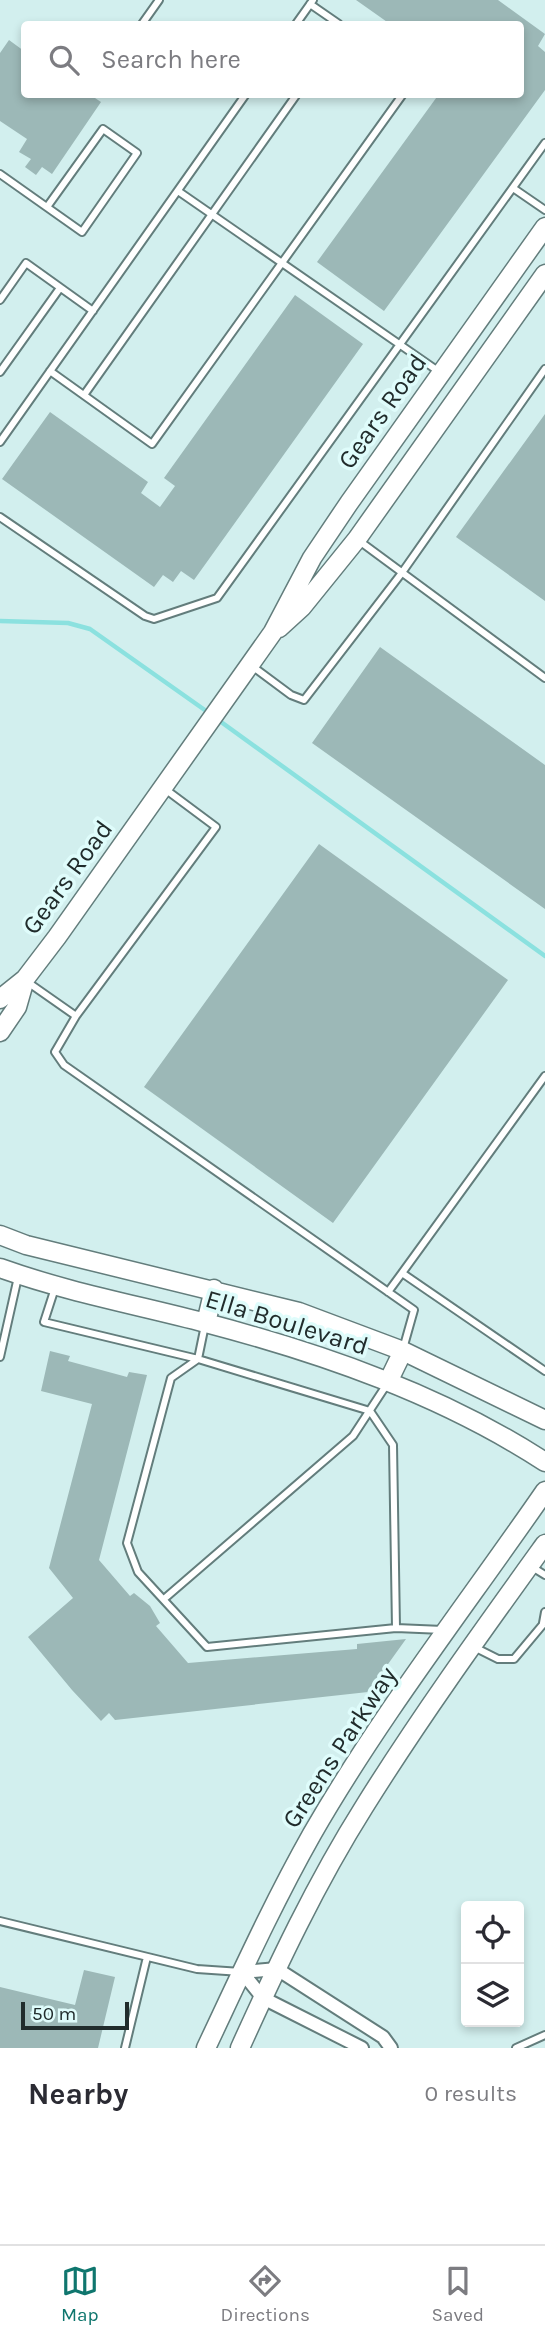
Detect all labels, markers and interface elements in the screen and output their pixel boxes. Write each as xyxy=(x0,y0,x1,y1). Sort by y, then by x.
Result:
search box xyxy=(21,21,524,98)
icon: search xyxy=(45,41,83,79)
text: Search here xyxy=(101,44,241,75)
street label: Gears Road xyxy=(331,348,433,475)
street label: Gears Road xyxy=(16,814,119,940)
street label: Ella Boulevard xyxy=(202,1283,372,1362)
street label: Greens Parkway xyxy=(276,1661,403,1834)
map controls xyxy=(461,1901,524,2027)
button: locate xyxy=(461,1901,524,1964)
button: layers xyxy=(461,1964,524,2027)
scale bar xyxy=(21,1999,130,2031)
text: 50 m xyxy=(32,2003,76,2025)
text: Nearby xyxy=(28,2076,128,2112)
text: 0 results xyxy=(425,2080,517,2107)
tab: Map xyxy=(61,2262,99,2326)
tab: Directions xyxy=(221,2262,310,2326)
tab: Saved xyxy=(432,2262,484,2326)

